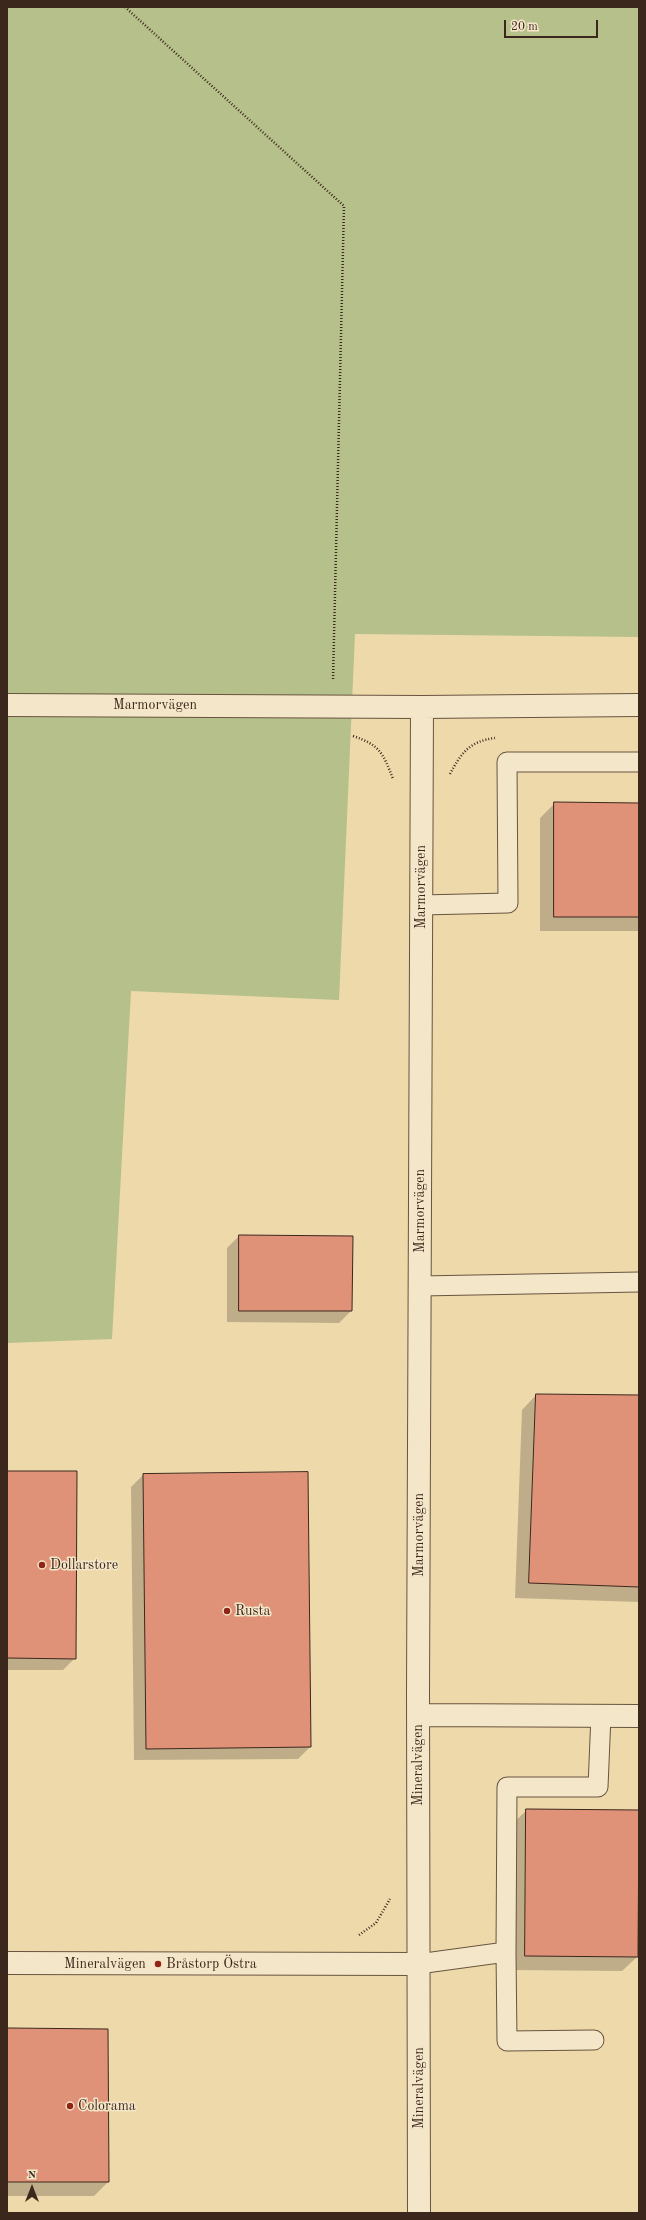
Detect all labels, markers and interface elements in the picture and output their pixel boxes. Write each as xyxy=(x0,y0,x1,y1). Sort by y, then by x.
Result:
scale bar xyxy=(506,12,600,38)
text: 20 m xyxy=(511,21,538,33)
street label: Marmorvägen xyxy=(113,697,197,713)
street label: Marmorvägen xyxy=(413,845,429,929)
street label: Marmorvägen xyxy=(412,1169,428,1253)
street label: Marmorvägen xyxy=(411,1493,427,1577)
place label: Dollarstore xyxy=(50,1557,118,1573)
marker: Dollarstore xyxy=(37,1560,47,1570)
place label: Rusta xyxy=(235,1603,270,1619)
marker: Rusta xyxy=(222,1606,232,1616)
street label: Mineralvägen xyxy=(410,1724,426,1806)
street label: Mineralvägen xyxy=(64,1956,146,1972)
place label: Bråstorp Östra xyxy=(166,1956,257,1972)
marker: Bråstorp Östra xyxy=(153,1959,163,1969)
street label: Mineralvägen xyxy=(411,2047,427,2129)
place label: Colorama xyxy=(78,2098,136,2114)
marker: Colorama xyxy=(65,2101,75,2111)
north arrow xyxy=(12,2168,52,2208)
text: N xyxy=(28,2170,36,2181)

